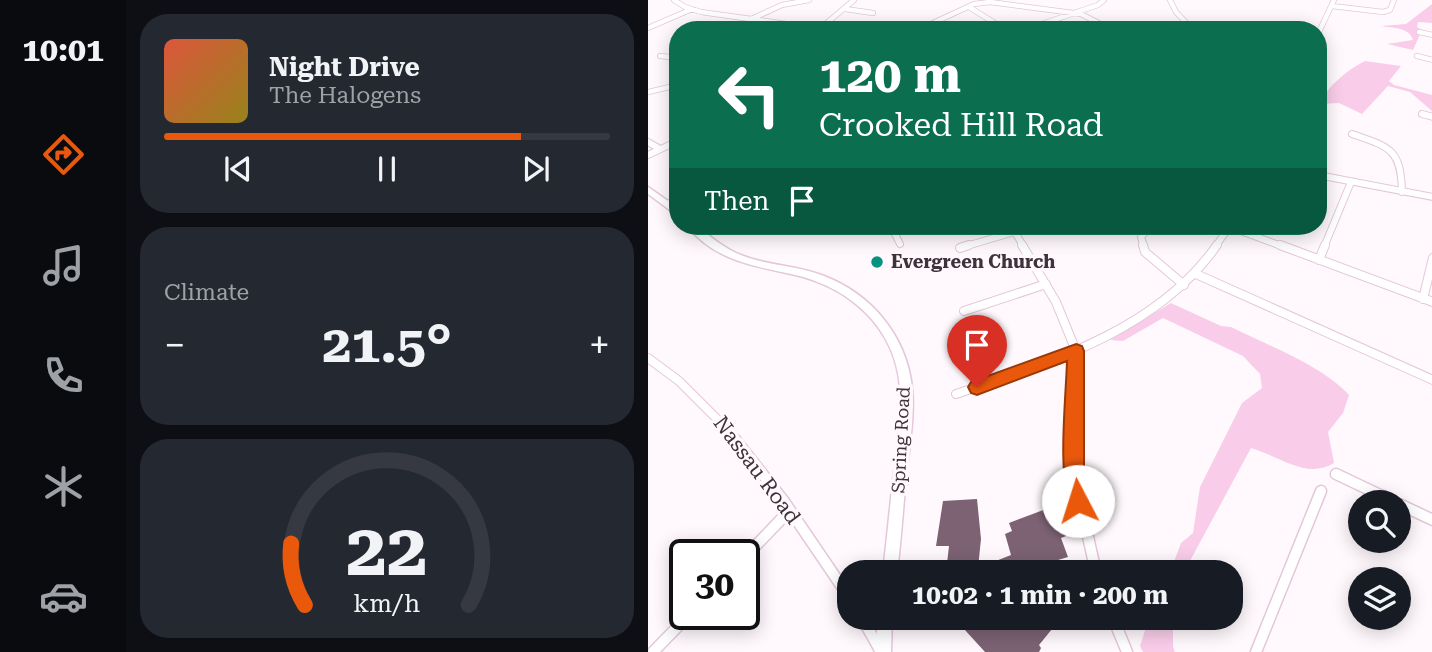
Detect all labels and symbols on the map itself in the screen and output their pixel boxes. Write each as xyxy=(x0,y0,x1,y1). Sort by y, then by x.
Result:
place label: Evergreen Church xyxy=(891,251,1055,272)
marker: Evergreen Church xyxy=(869,254,885,270)
pin xyxy=(947,315,1007,387)
street label: Spring Road xyxy=(887,386,914,494)
street label: Nassau Road xyxy=(709,411,806,529)
position arrow xyxy=(1041,464,1115,538)
speed limit sign: 30 xyxy=(669,539,760,630)

